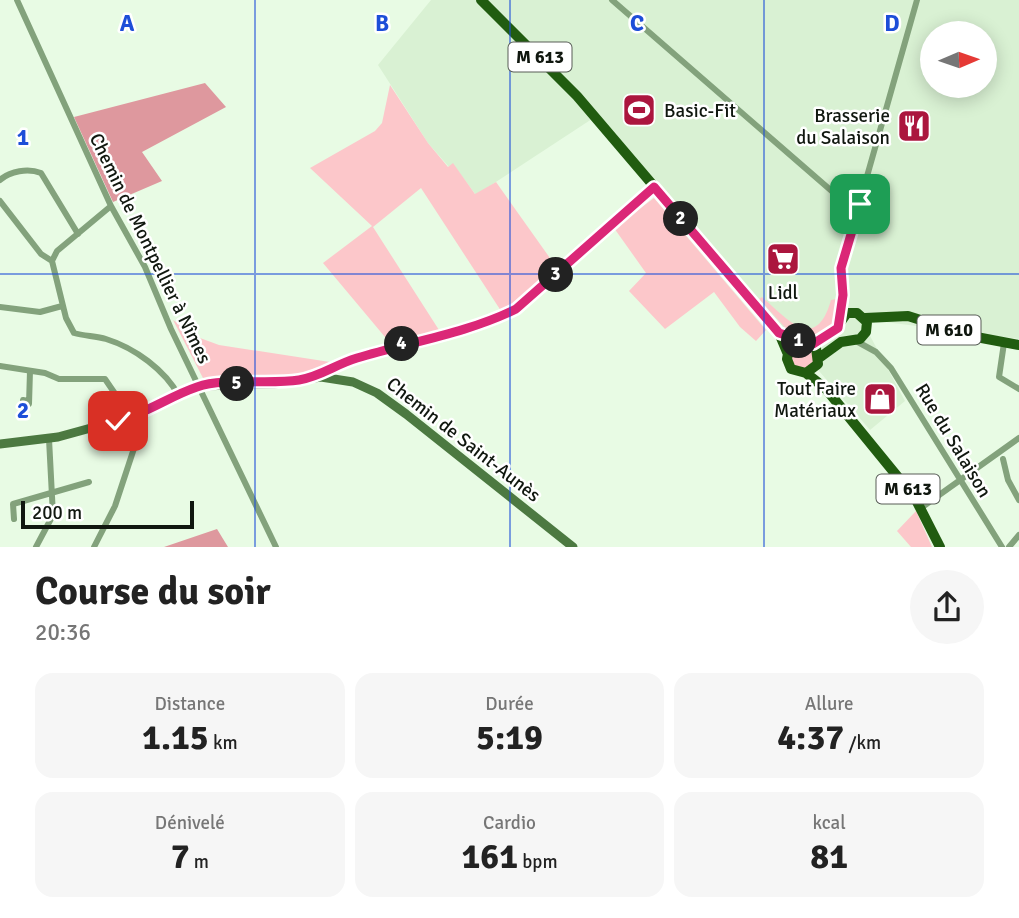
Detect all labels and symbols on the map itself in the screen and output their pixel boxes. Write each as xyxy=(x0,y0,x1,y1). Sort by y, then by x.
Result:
text: A xyxy=(120,9,135,38)
text: B xyxy=(375,9,389,38)
text: C xyxy=(630,9,644,38)
text: D xyxy=(884,9,900,38)
north arrow xyxy=(920,21,998,98)
road number: M 613 xyxy=(508,42,572,72)
sports icon: Basic-Fit xyxy=(620,91,658,129)
place label: Basic-Fit xyxy=(664,99,736,123)
place label: Brasserie du Salaison xyxy=(796,104,890,150)
restaurant icon: Brasserie du Salaison xyxy=(895,107,933,145)
text: 1 xyxy=(17,123,29,152)
street label: Chemin de Montpellier à Nîmes xyxy=(84,129,216,368)
pin xyxy=(830,174,890,234)
pin: 2 xyxy=(664,202,698,236)
supermarket icon: Lidl xyxy=(764,240,802,278)
pin: 3 xyxy=(538,258,574,292)
place label: Lidl xyxy=(768,281,798,305)
road number: M 610 xyxy=(918,316,981,344)
pin: 1 xyxy=(782,324,816,358)
pin: 4 xyxy=(384,326,420,362)
pin: 5 xyxy=(219,366,254,402)
street label: Chemin de Saint-Aunès xyxy=(382,372,545,507)
place label: Tout Faire Matériaux xyxy=(774,377,856,423)
street label: Rue du Salaison xyxy=(910,379,997,502)
shop icon: Tout Faire Matériaux xyxy=(861,380,899,418)
pin xyxy=(88,391,148,451)
text: 2 xyxy=(17,396,29,425)
road number: M 613 xyxy=(876,475,940,504)
scale bar xyxy=(21,498,194,530)

